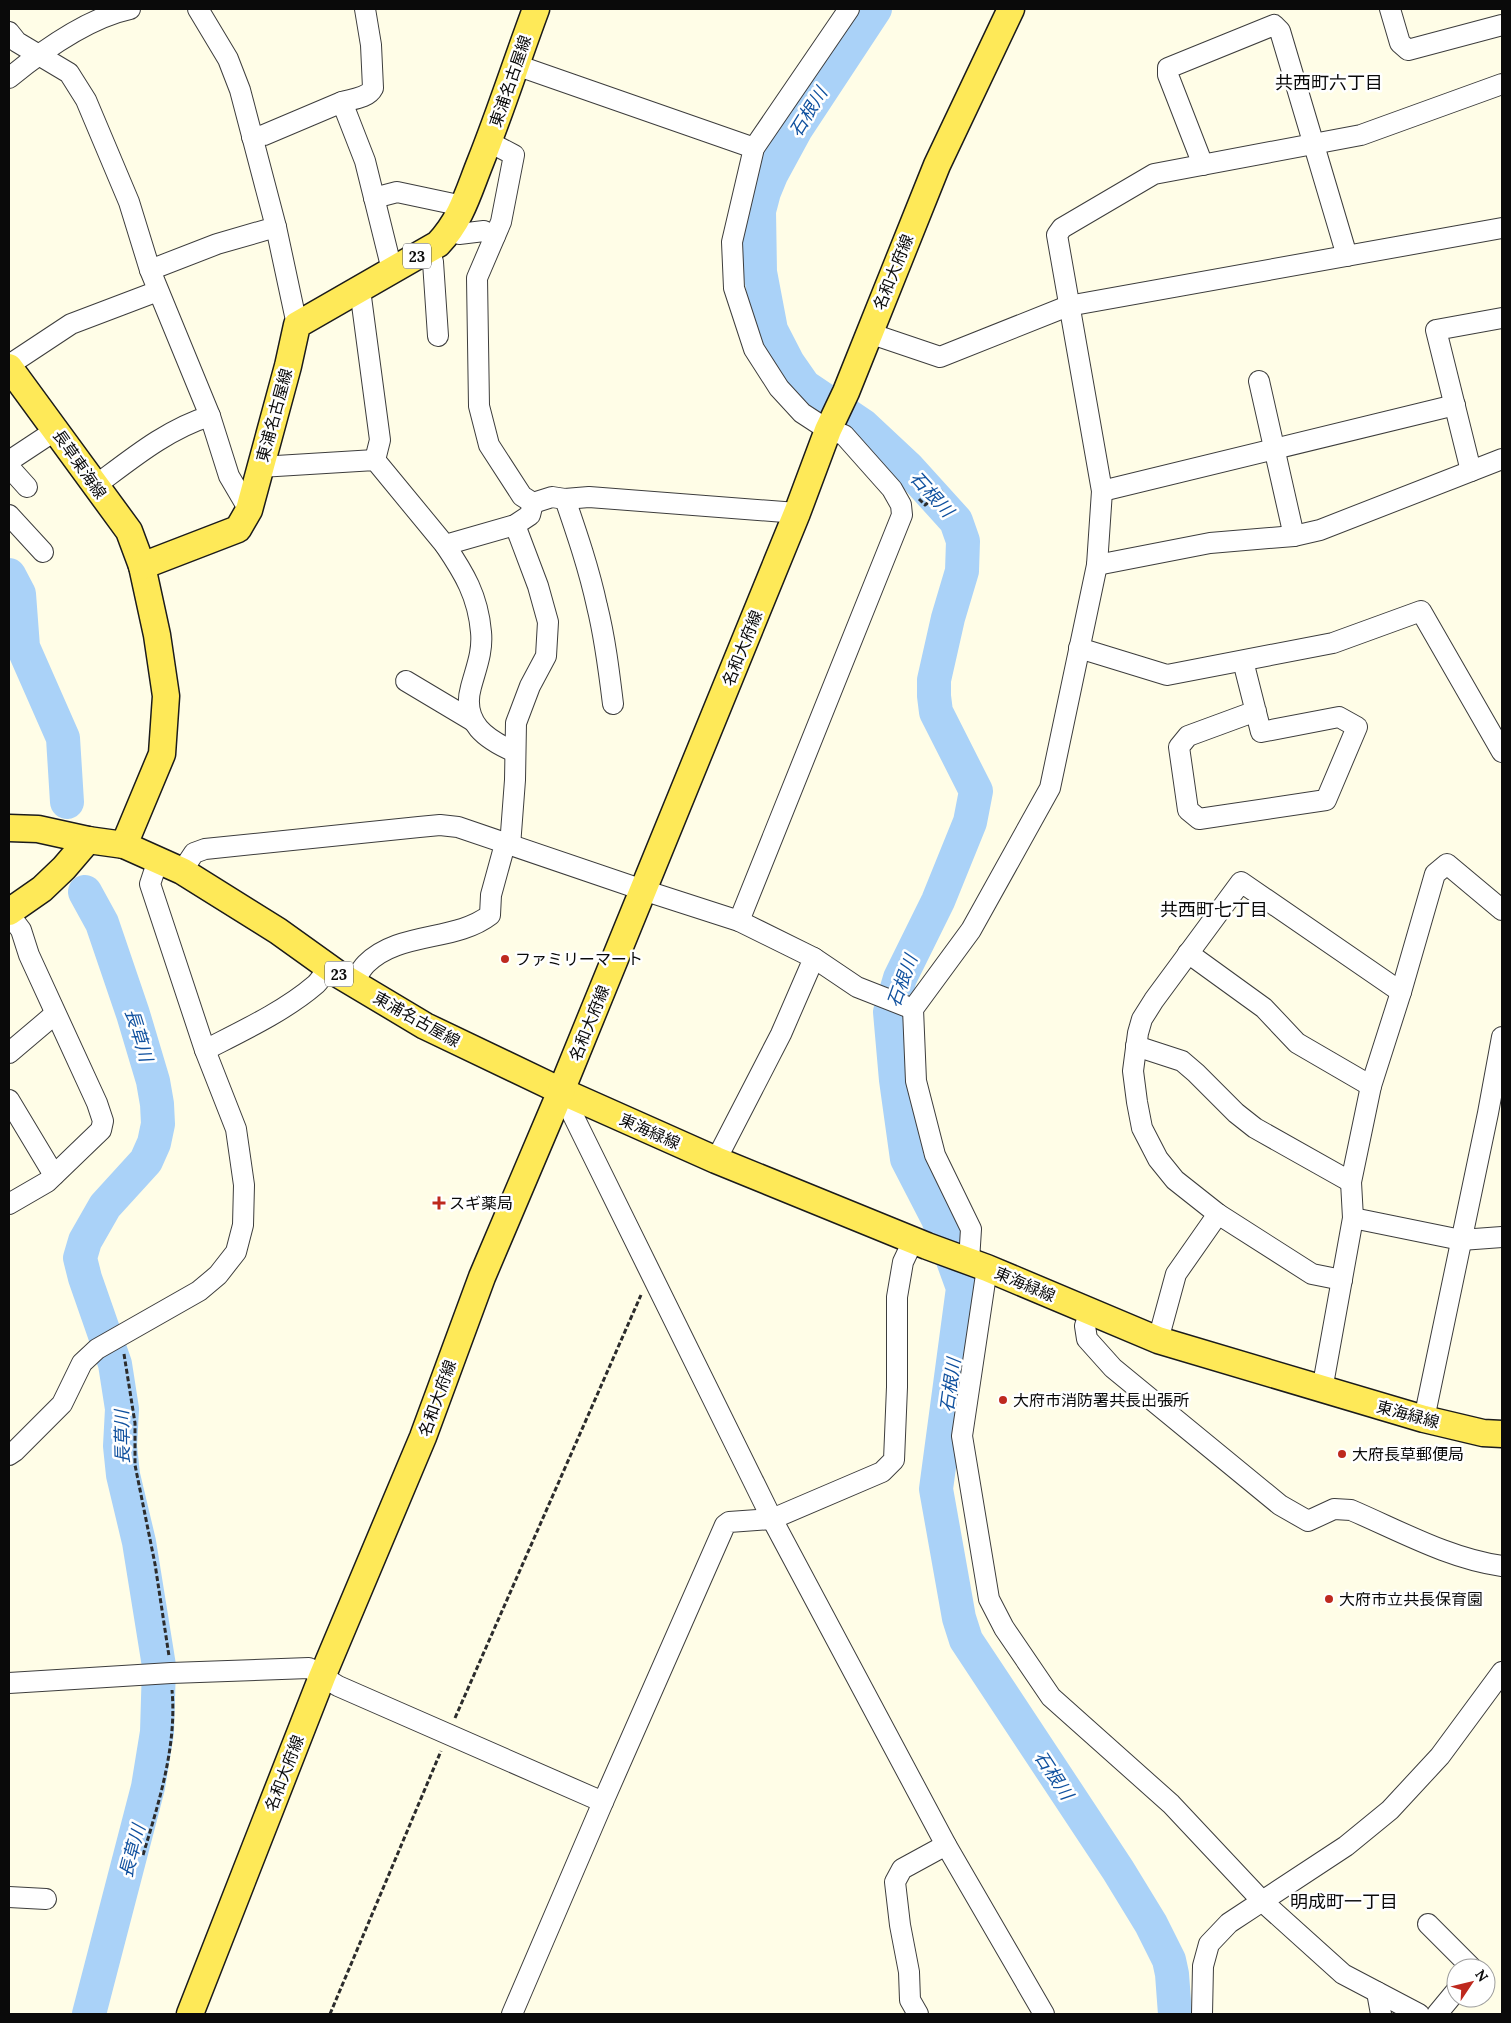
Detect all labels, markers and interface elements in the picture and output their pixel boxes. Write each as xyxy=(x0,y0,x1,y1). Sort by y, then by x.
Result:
street label: 東浦名古屋線 xyxy=(485,32,535,130)
district label: 共西町六丁目 xyxy=(1275,71,1383,94)
water label: 石根川 xyxy=(784,81,833,141)
street label: 名和大府線 xyxy=(869,231,917,313)
road number: 23 xyxy=(403,244,431,268)
street label: 東浦名古屋線 xyxy=(252,366,296,464)
street label: 長草東海線 xyxy=(49,425,111,503)
water label: 石根川 xyxy=(905,466,960,523)
street label: 名和大府線 xyxy=(718,607,766,689)
district label: 共西町七丁目 xyxy=(1160,898,1268,921)
place label: ファミリーマート xyxy=(515,949,643,969)
water label: 石根川 xyxy=(882,950,923,1010)
marker: ファミリーマート xyxy=(499,953,511,965)
road number: 23 xyxy=(325,962,353,986)
street label: 名和大府線 xyxy=(565,982,613,1064)
street label: 東浦名古屋線 xyxy=(370,987,464,1051)
water label: 長草川 xyxy=(120,1006,158,1066)
street label: 東海緑線 xyxy=(617,1109,683,1153)
place label: スギ薬局 xyxy=(449,1193,513,1213)
marker: スギ薬局 xyxy=(433,1197,445,1209)
street label: 東海緑線 xyxy=(992,1262,1058,1306)
water label: 石根川 xyxy=(935,1355,965,1413)
street label: 名和大府線 xyxy=(414,1357,460,1439)
place label: 大府市消防署共長出張所 xyxy=(1013,1390,1189,1410)
marker: 大府市消防署共長出張所 xyxy=(997,1394,1009,1406)
street label: 東海緑線 xyxy=(1374,1396,1442,1432)
water label: 長草川 xyxy=(110,1408,134,1464)
place label: 大府長草郵便局 xyxy=(1352,1444,1464,1464)
marker: 大府長草郵便局 xyxy=(1336,1448,1348,1460)
place label: 大府市立共長保育園 xyxy=(1339,1589,1483,1609)
marker: 大府市立共長保育園 xyxy=(1323,1593,1335,1605)
street label: 名和大府線 xyxy=(260,1732,308,1814)
water label: 石根川 xyxy=(1030,1746,1079,1806)
water label: 長草川 xyxy=(114,1820,151,1880)
district label: 明成町一丁目 xyxy=(1290,1890,1398,1913)
north arrow xyxy=(1446,1958,1496,2008)
text: N xyxy=(1471,1966,1492,1985)

